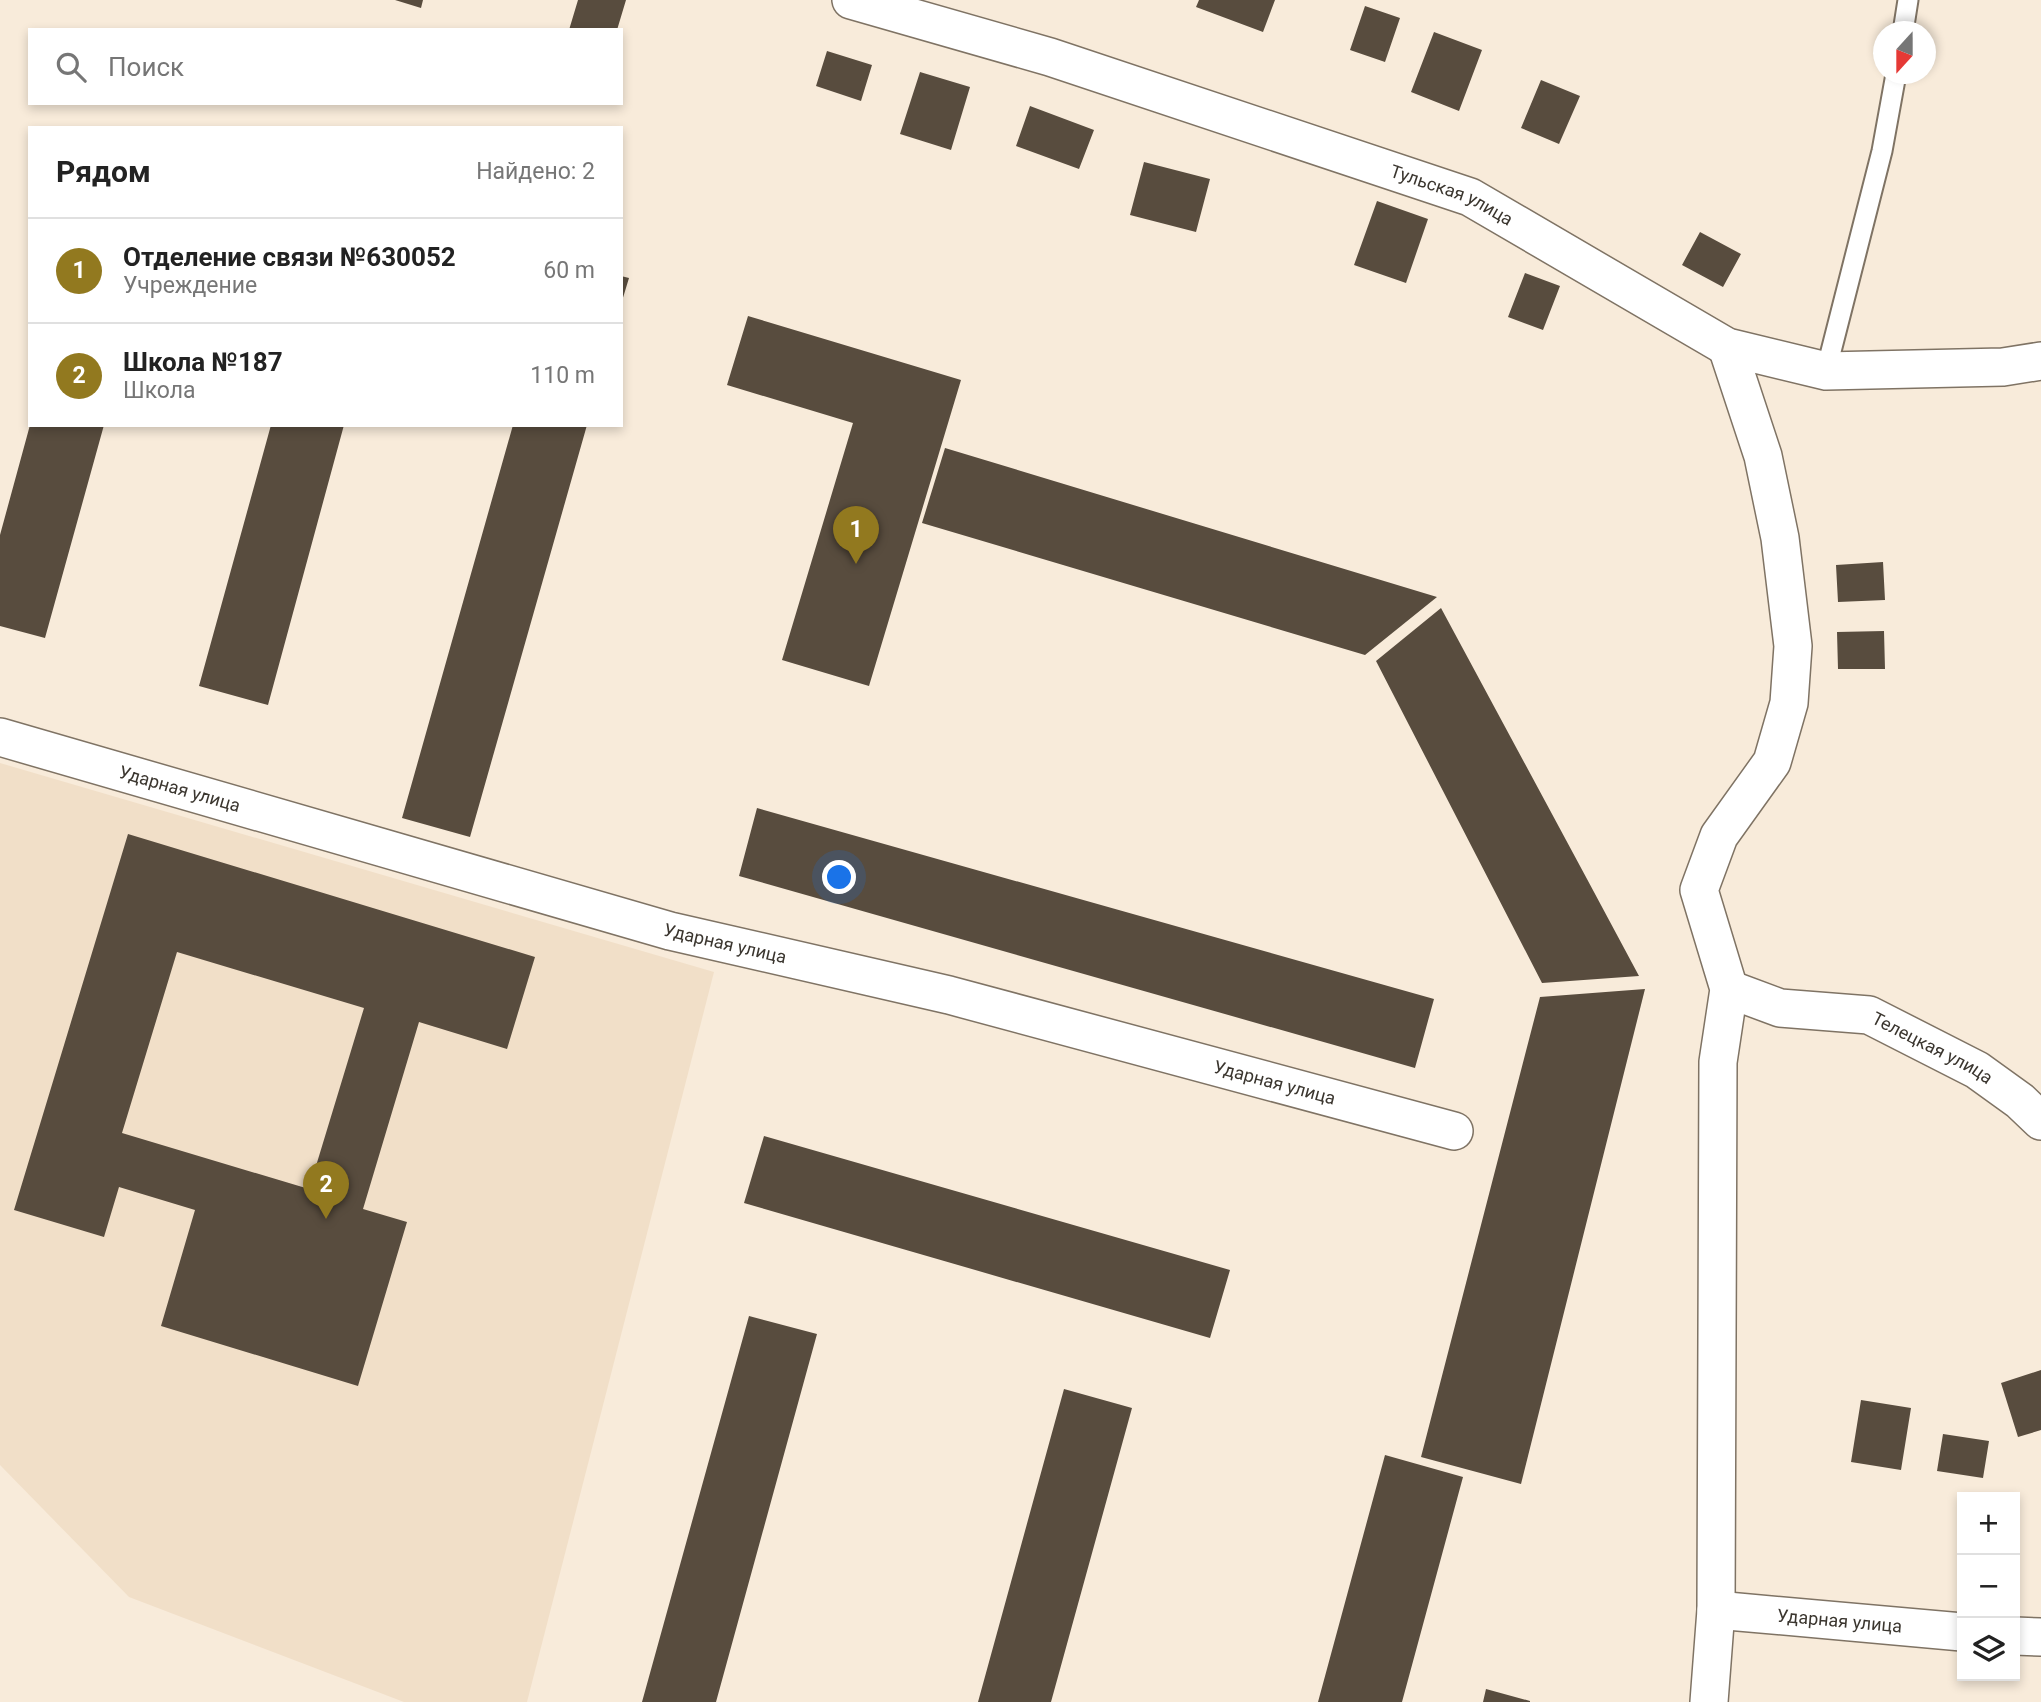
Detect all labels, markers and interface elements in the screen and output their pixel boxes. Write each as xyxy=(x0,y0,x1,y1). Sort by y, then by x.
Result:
north arrow xyxy=(1873,21,1936,84)
search box xyxy=(28,28,623,105)
icon: search xyxy=(52,48,90,86)
text: Поиск xyxy=(108,52,184,82)
text: Рядом xyxy=(56,154,151,189)
text: Найдено: 2 xyxy=(476,158,595,185)
street label: Тульская улица xyxy=(1388,160,1517,230)
text: Отделение связи №630052 xyxy=(123,242,456,272)
text: 1 xyxy=(72,257,86,284)
text: 60 m xyxy=(543,257,595,284)
text: Учреждение xyxy=(123,272,257,299)
text: Школа №187 xyxy=(123,347,283,377)
text: 2 xyxy=(72,362,86,389)
text: 110 m xyxy=(530,362,595,389)
text: Школа xyxy=(123,377,196,404)
pin: 1 xyxy=(833,506,879,564)
street label: Ударная улица xyxy=(117,761,243,816)
your location xyxy=(822,860,856,894)
street label: Ударная улица xyxy=(661,919,789,967)
street label: Телецкая улица xyxy=(1869,1007,1997,1088)
street label: Ударная улица xyxy=(1212,1056,1338,1109)
pin: 2 xyxy=(303,1161,349,1219)
map controls xyxy=(1957,1492,2020,1681)
button: + xyxy=(1957,1492,2020,1555)
button: − xyxy=(1957,1555,2020,1618)
street label: Ударная улица xyxy=(1776,1605,1903,1637)
button: layers xyxy=(1957,1618,2020,1681)

